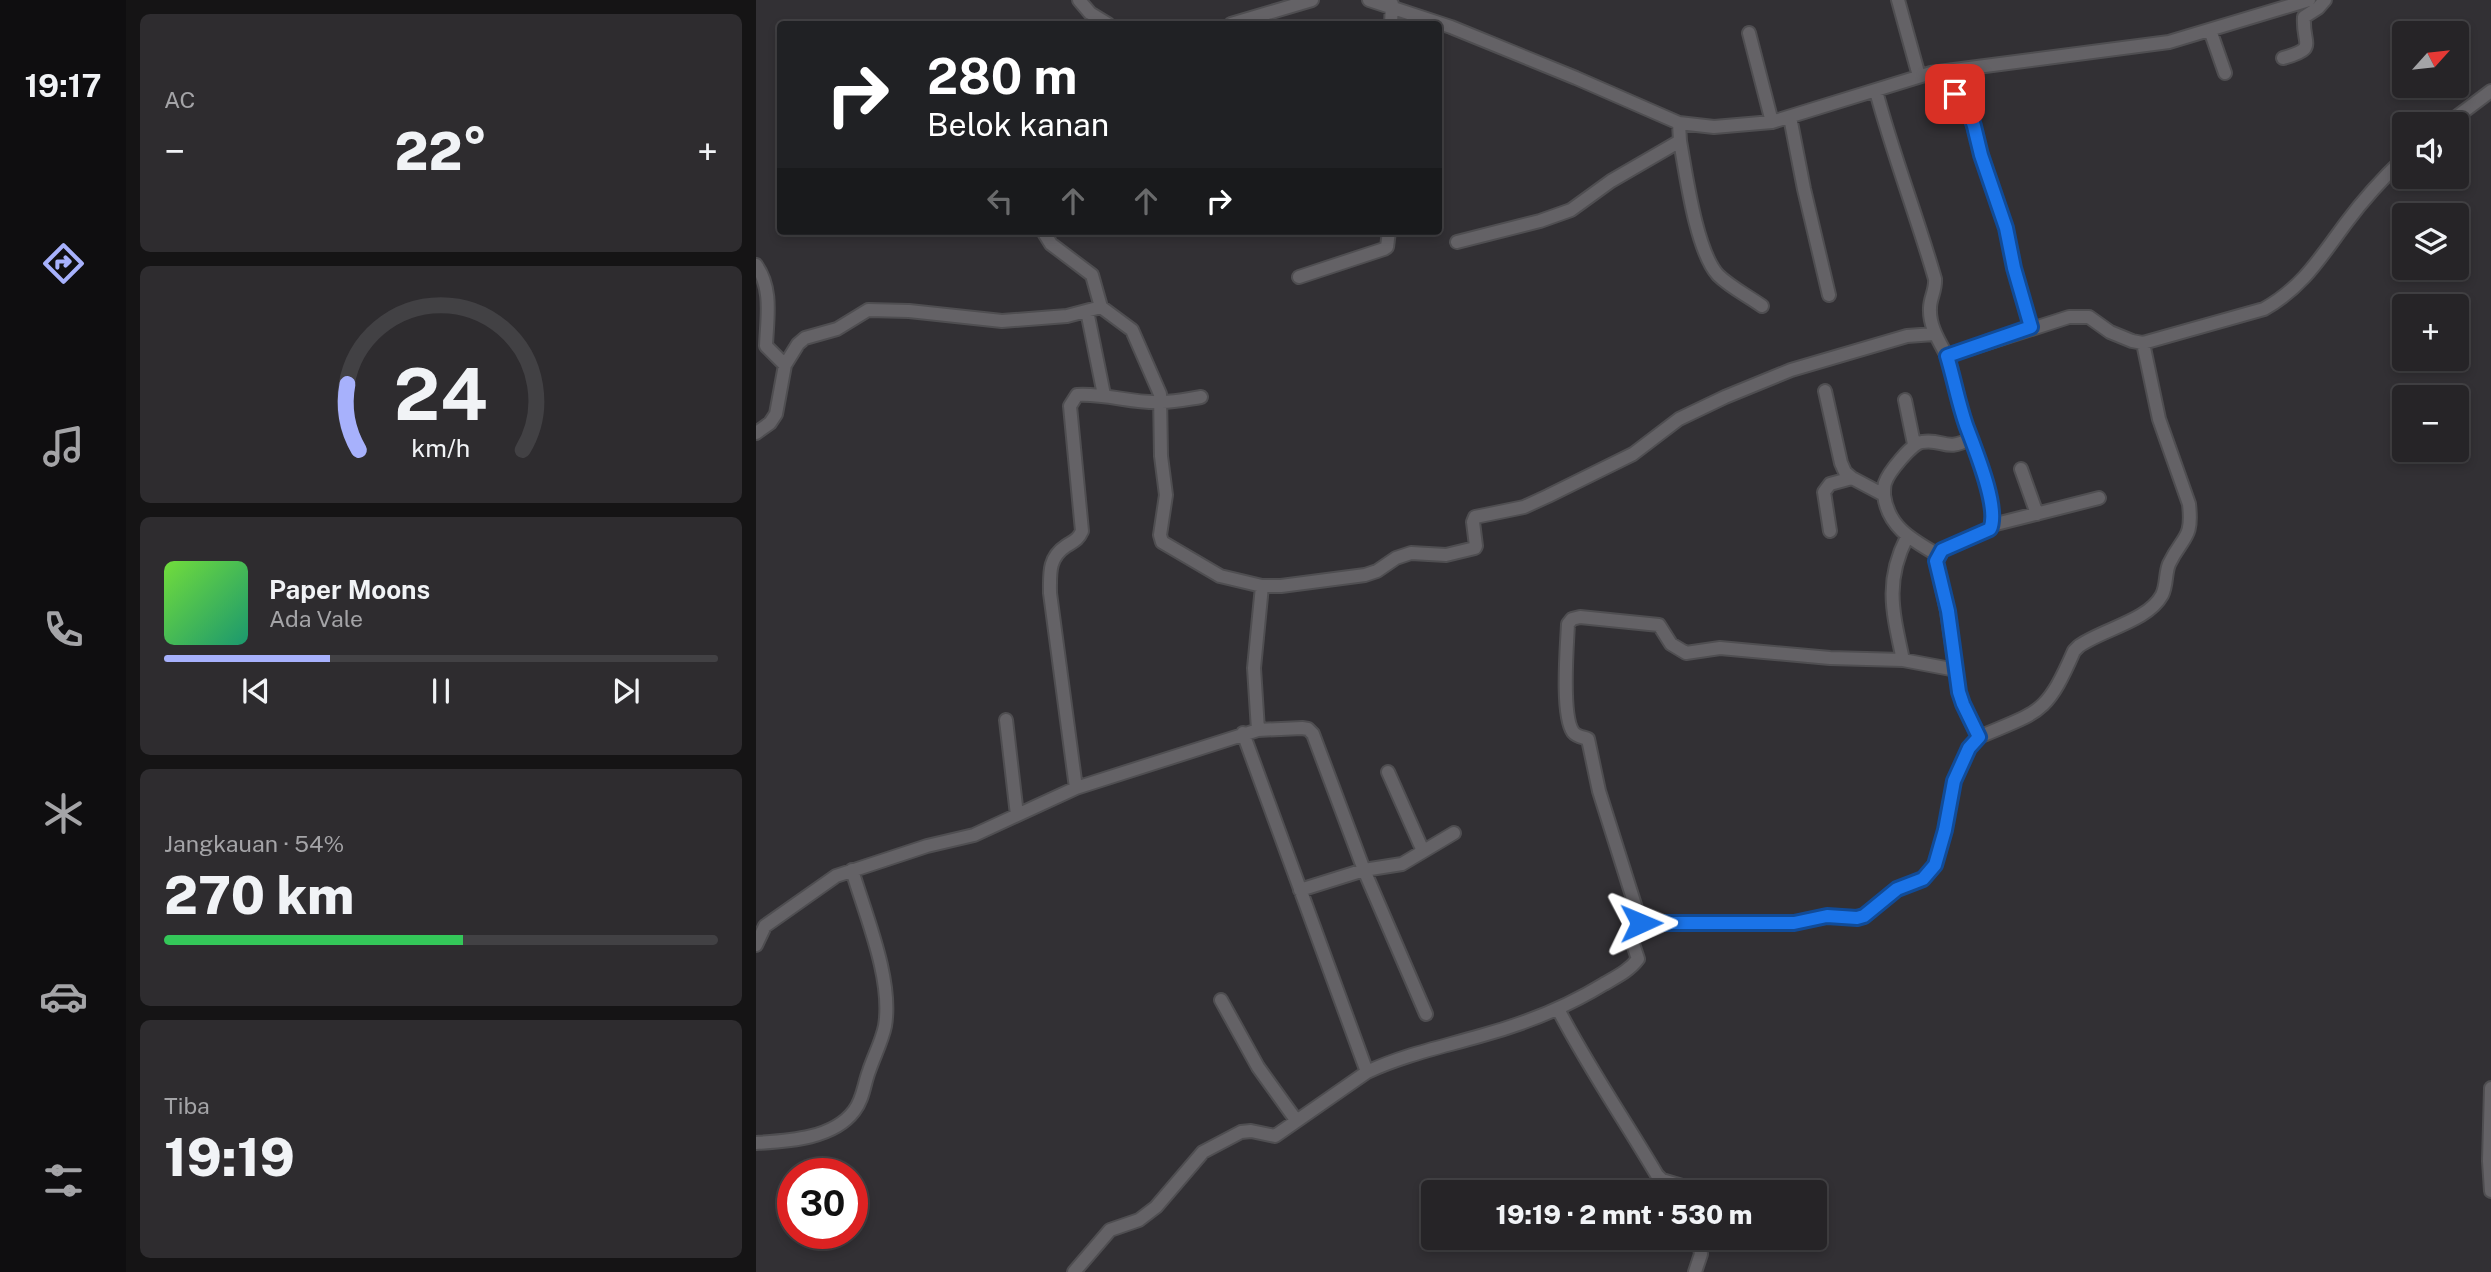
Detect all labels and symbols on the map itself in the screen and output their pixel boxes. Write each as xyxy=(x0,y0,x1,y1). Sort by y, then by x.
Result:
north arrow xyxy=(2392,21,2469,98)
pin xyxy=(1925,64,1985,124)
position arrow xyxy=(1604,886,1678,960)
speed limit sign: 30 xyxy=(777,1158,868,1249)

